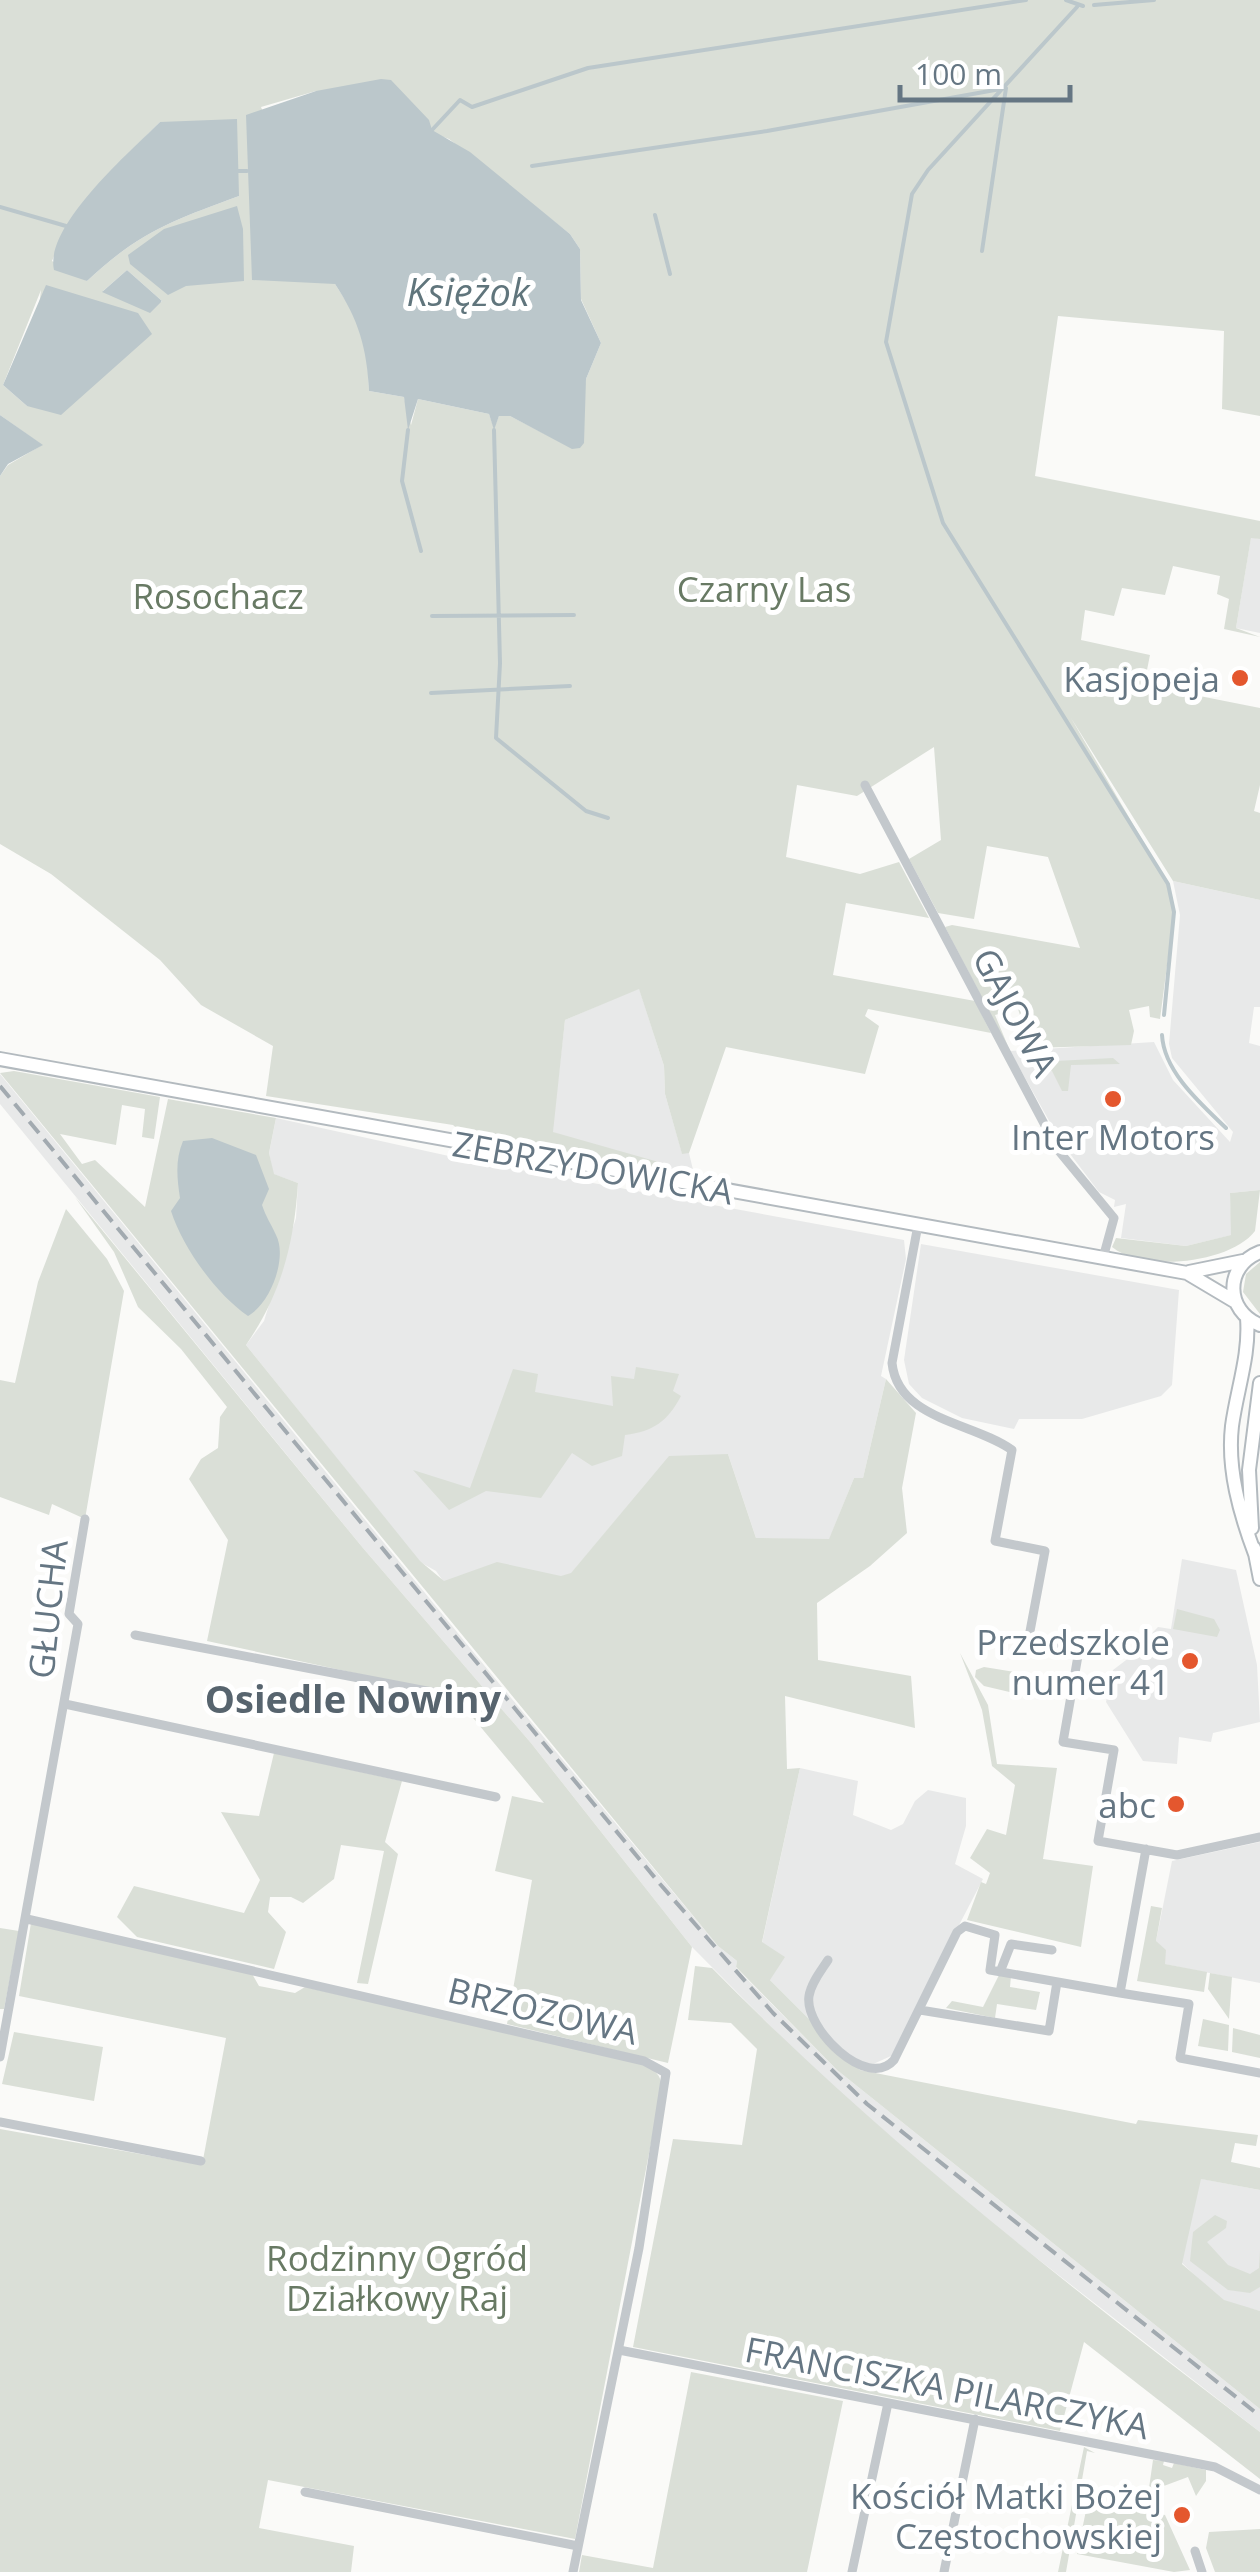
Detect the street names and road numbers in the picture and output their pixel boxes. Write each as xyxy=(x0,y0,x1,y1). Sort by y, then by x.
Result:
street label: GAJOWA xyxy=(963,940,1070,1085)
street label: ZEBRZYDOWICKA xyxy=(449,1119,738,1215)
street label: GŁUCHA xyxy=(16,1536,78,1681)
street label: BRZOZOWA xyxy=(444,1965,643,2055)
street label: FRANCISZKA PILARCZYKA xyxy=(741,2325,1154,2449)

